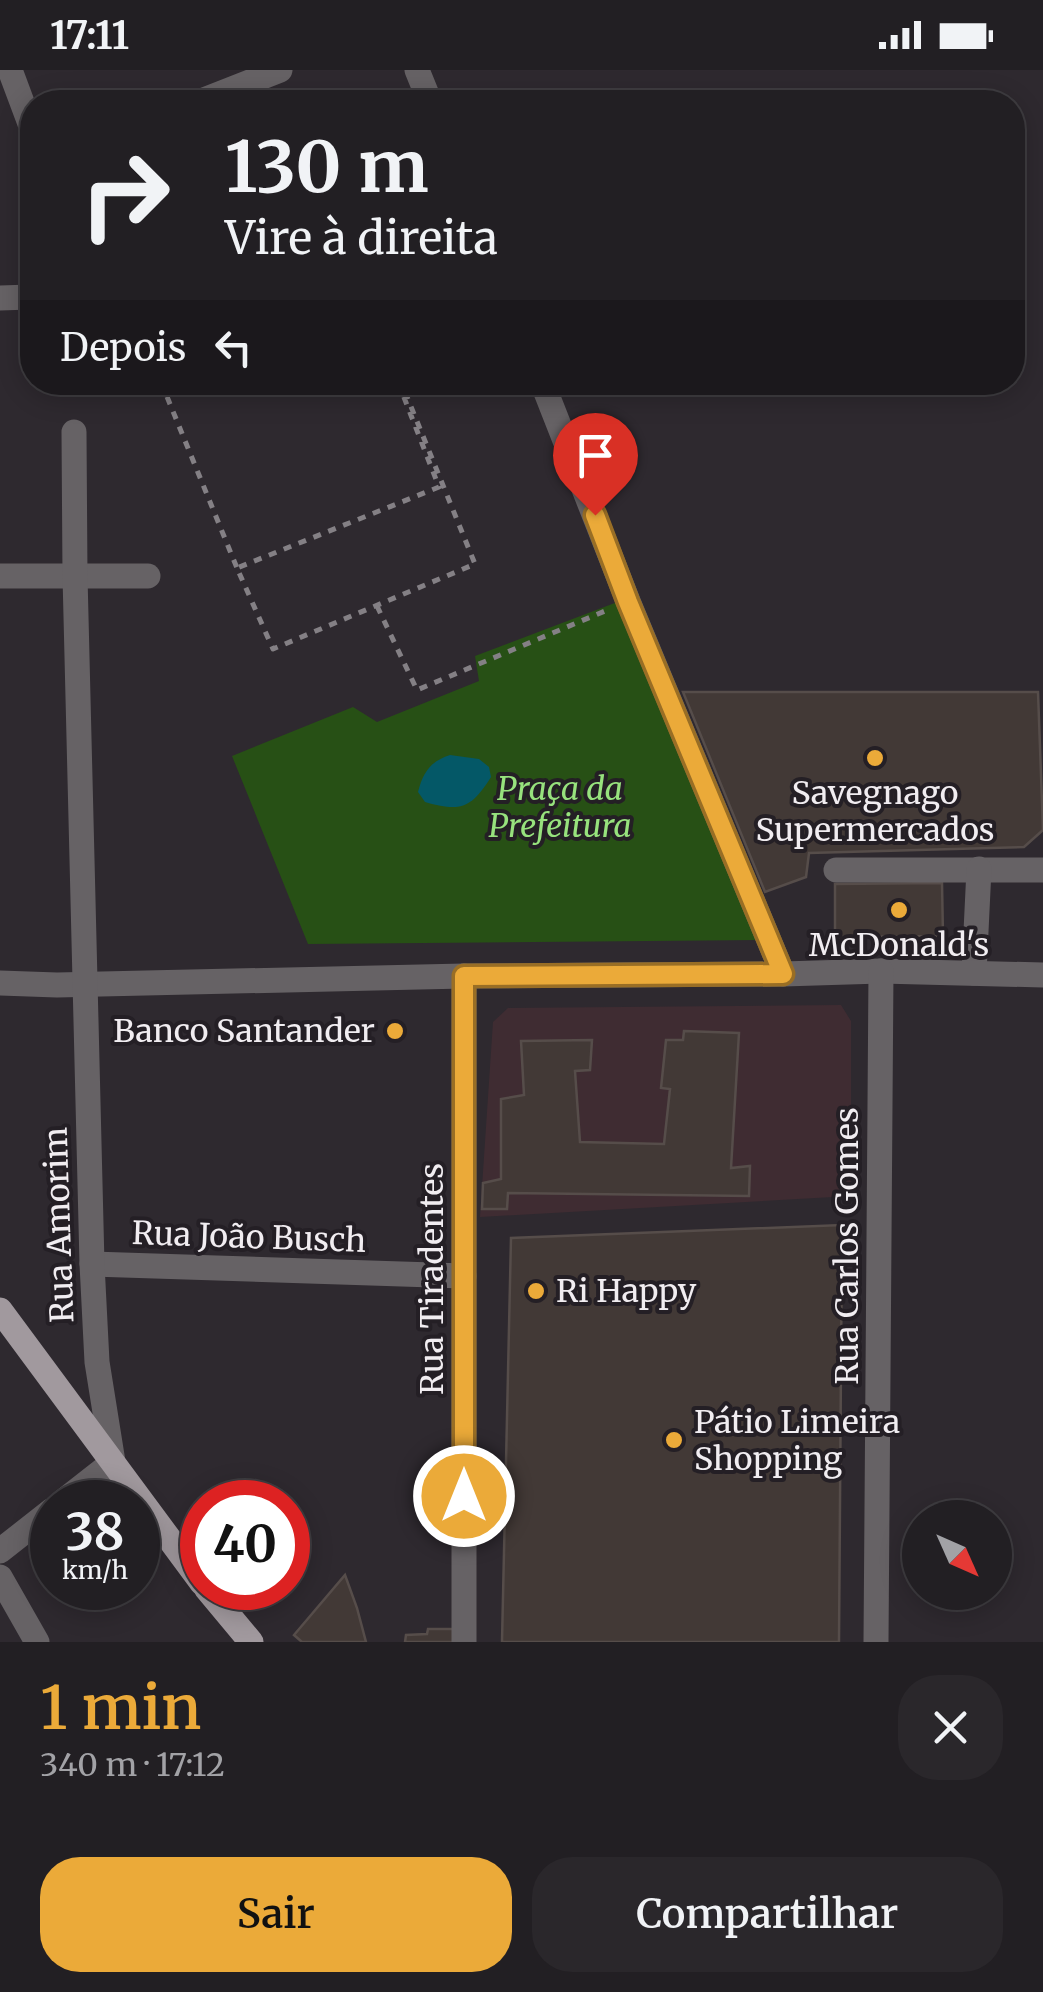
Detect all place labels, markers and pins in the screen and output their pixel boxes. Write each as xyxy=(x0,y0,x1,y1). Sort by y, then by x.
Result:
pin xyxy=(553,413,638,516)
marker: Savegnago Supermercados xyxy=(864,747,886,769)
place label: Savegnago Supermercados xyxy=(755,773,995,850)
marker: McDonald's xyxy=(888,899,910,921)
place label: McDonald's xyxy=(809,925,989,965)
place label: Banco Santander xyxy=(113,1011,375,1051)
marker: Banco Santander xyxy=(384,1020,406,1042)
place label: Ri Happy xyxy=(556,1271,697,1311)
marker: Ri Happy xyxy=(525,1280,547,1302)
place label: Pátio Limeira Shopping xyxy=(694,1402,900,1479)
marker: Pátio Limeira Shopping xyxy=(663,1429,685,1451)

